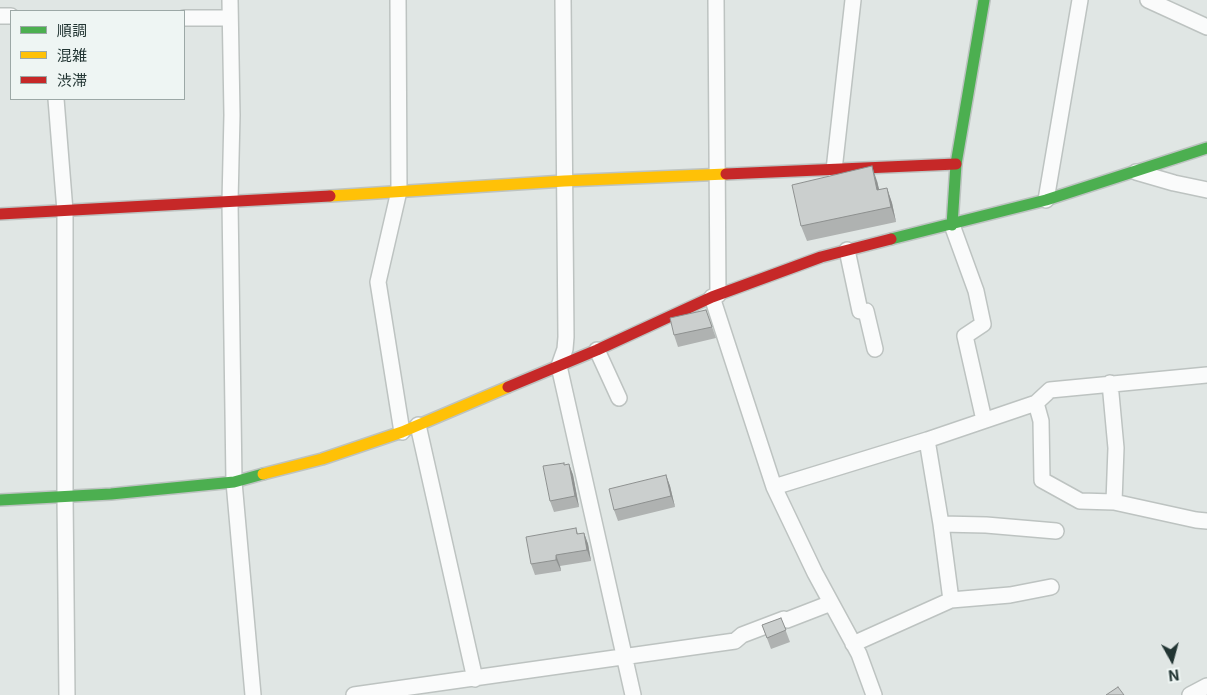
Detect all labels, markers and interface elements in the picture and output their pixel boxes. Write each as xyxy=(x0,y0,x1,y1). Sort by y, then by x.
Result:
legend xyxy=(10,10,185,100)
text: 順調 xyxy=(57,21,87,40)
text: 混雑 xyxy=(57,46,87,65)
text: 渋滞 xyxy=(57,71,87,90)
north arrow xyxy=(1147,635,1197,685)
text: N xyxy=(1168,666,1180,684)

